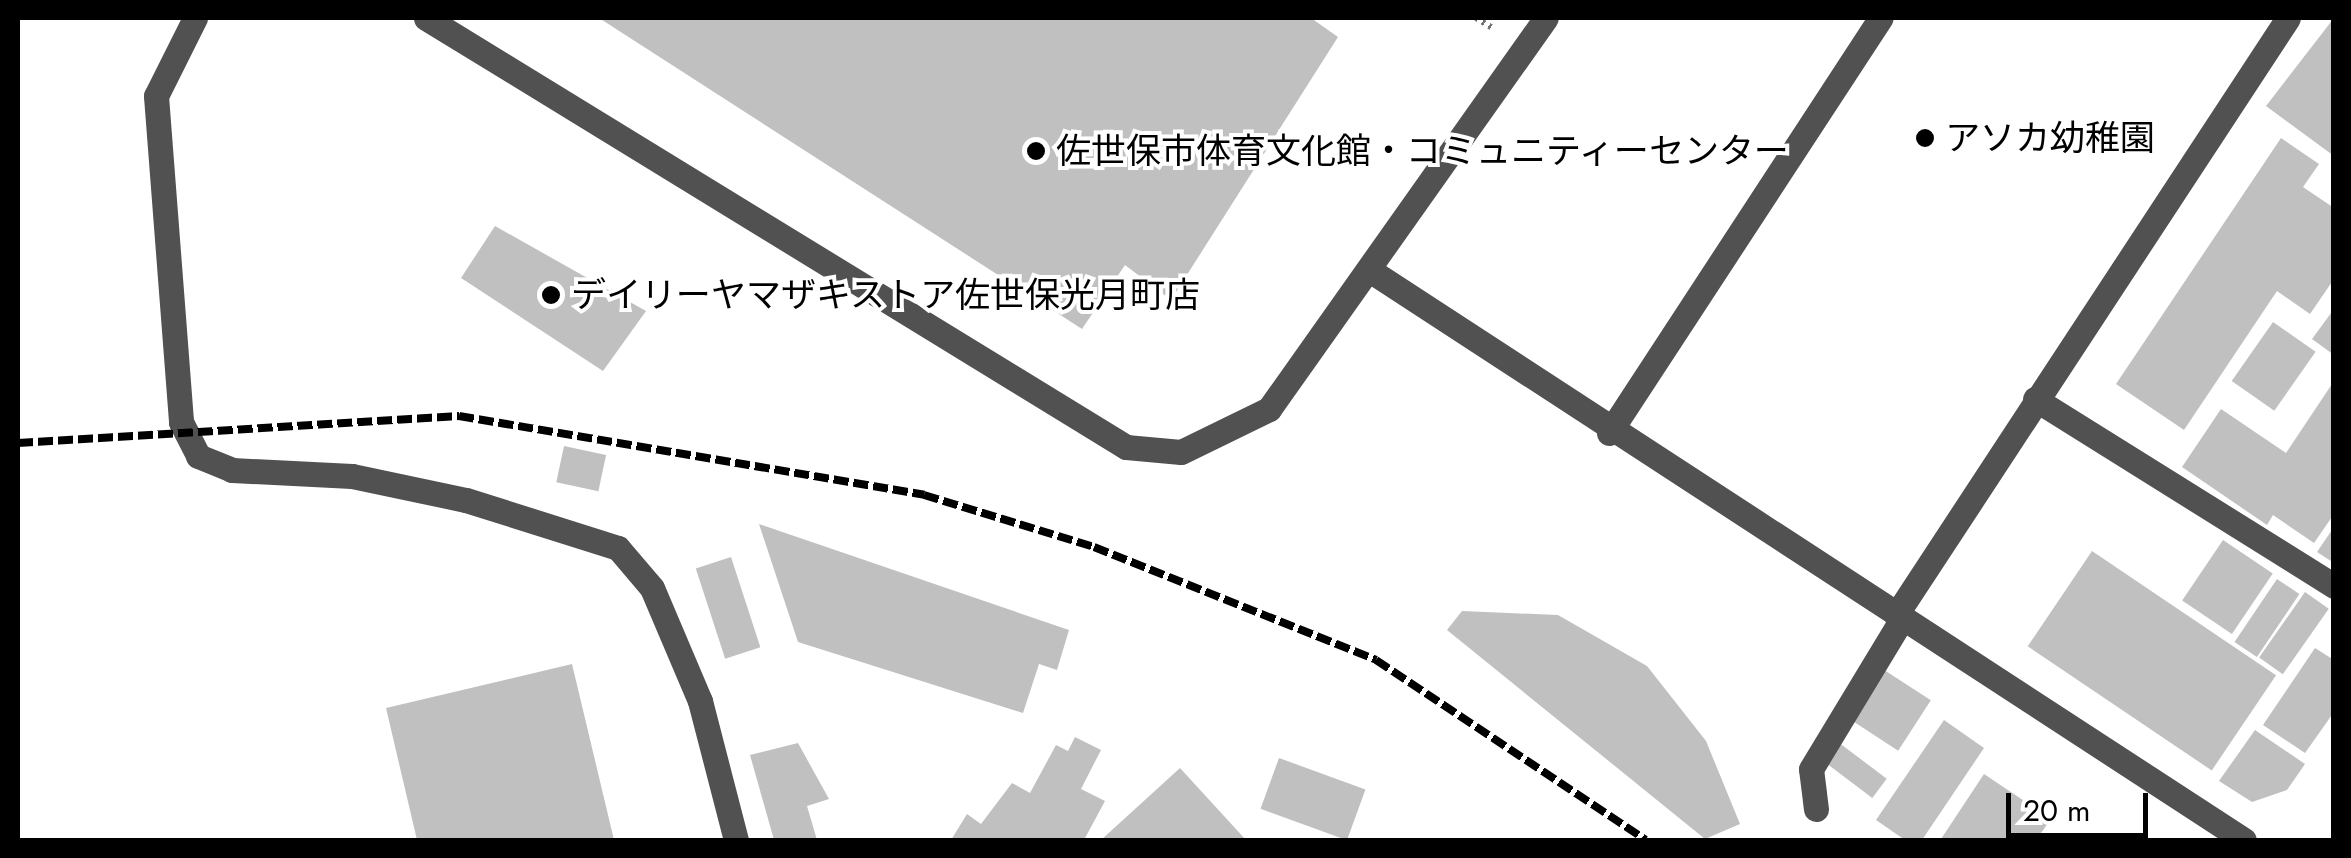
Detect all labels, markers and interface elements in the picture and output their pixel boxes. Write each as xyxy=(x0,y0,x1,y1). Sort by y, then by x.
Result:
place label: アソカ幼稚園 xyxy=(1945,117,2155,159)
marker: アソカ幼稚園 xyxy=(1914,127,1936,149)
place label: 佐世保市体育文化館・コミュニティーセンター xyxy=(1056,130,1791,172)
marker: 佐世保市体育文化館・コミュニティーセンター xyxy=(1025,140,1047,162)
place label: デイリーヤマザキストア佐世保光月町店 xyxy=(571,274,1201,316)
marker: デイリーヤマザキストア佐世保光月町店 xyxy=(540,284,562,306)
scale bar xyxy=(2011,773,2154,835)
text: 20 m xyxy=(2023,789,2090,832)

